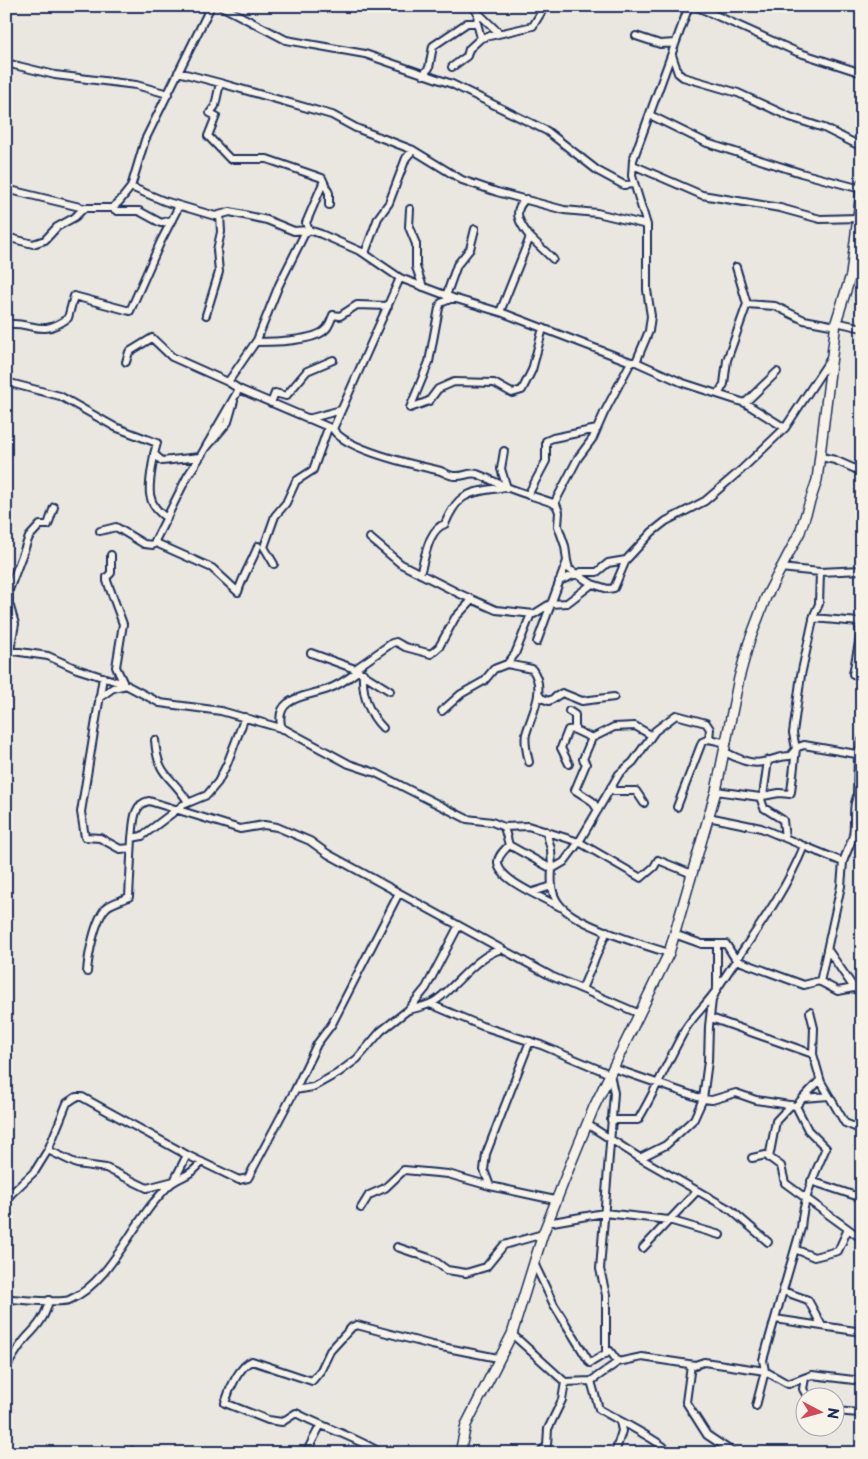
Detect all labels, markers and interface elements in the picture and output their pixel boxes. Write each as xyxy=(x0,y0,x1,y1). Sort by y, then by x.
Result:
north arrow xyxy=(796,1386,846,1436)
text: N xyxy=(822,1407,844,1420)

